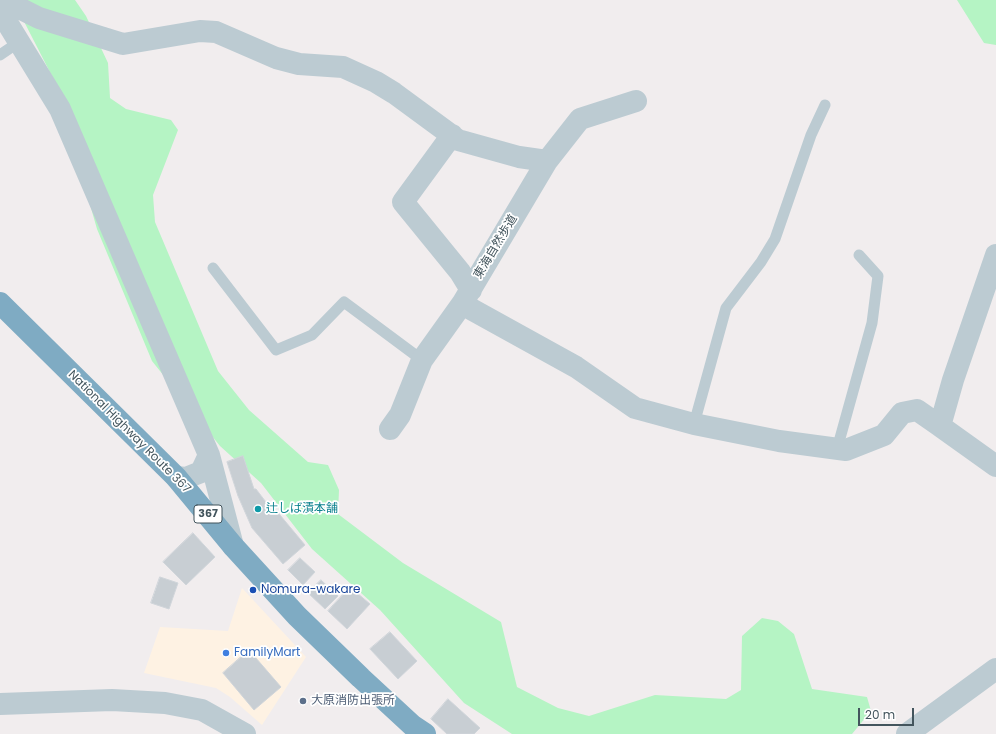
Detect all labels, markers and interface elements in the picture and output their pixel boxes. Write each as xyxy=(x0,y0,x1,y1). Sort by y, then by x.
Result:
street label: 東海自然歩道 xyxy=(471,212,521,282)
street label: National Highway Route 367 xyxy=(65,368,193,496)
place label: 辻しば漬本舗 xyxy=(266,502,338,516)
marker: 辻しば漬本舗 xyxy=(253,504,263,514)
road number: 367 xyxy=(194,505,222,523)
place label: Nomura-wakare xyxy=(261,583,361,597)
marker: Nomura-wakare xyxy=(248,585,258,595)
place label: FamilyMart xyxy=(234,646,300,660)
marker: FamilyMart xyxy=(221,648,231,658)
place label: 大原消防出張所 xyxy=(311,694,395,708)
marker: 大原消防出張所 xyxy=(298,696,308,706)
scale bar xyxy=(860,700,916,726)
text: 20 m xyxy=(865,706,895,723)

